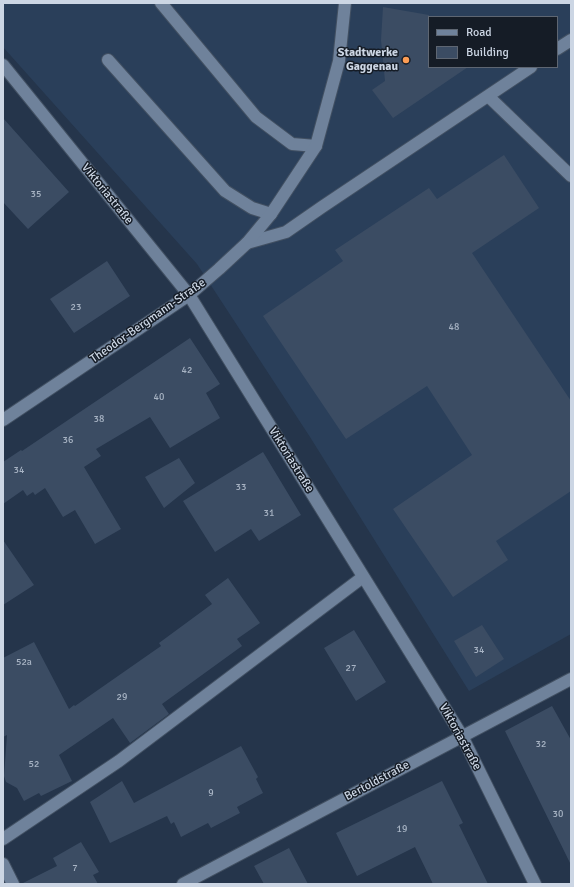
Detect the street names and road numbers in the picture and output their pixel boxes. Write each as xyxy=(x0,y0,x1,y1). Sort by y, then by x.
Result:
street label: Viktoriastraße xyxy=(78,161,136,227)
street label: Theodor-Bergmann-Straße xyxy=(88,276,208,366)
street label: Viktoriastraße xyxy=(265,425,317,495)
street label: Viktoriastraße xyxy=(436,701,484,773)
street label: Bertoldstraße xyxy=(342,758,412,804)

